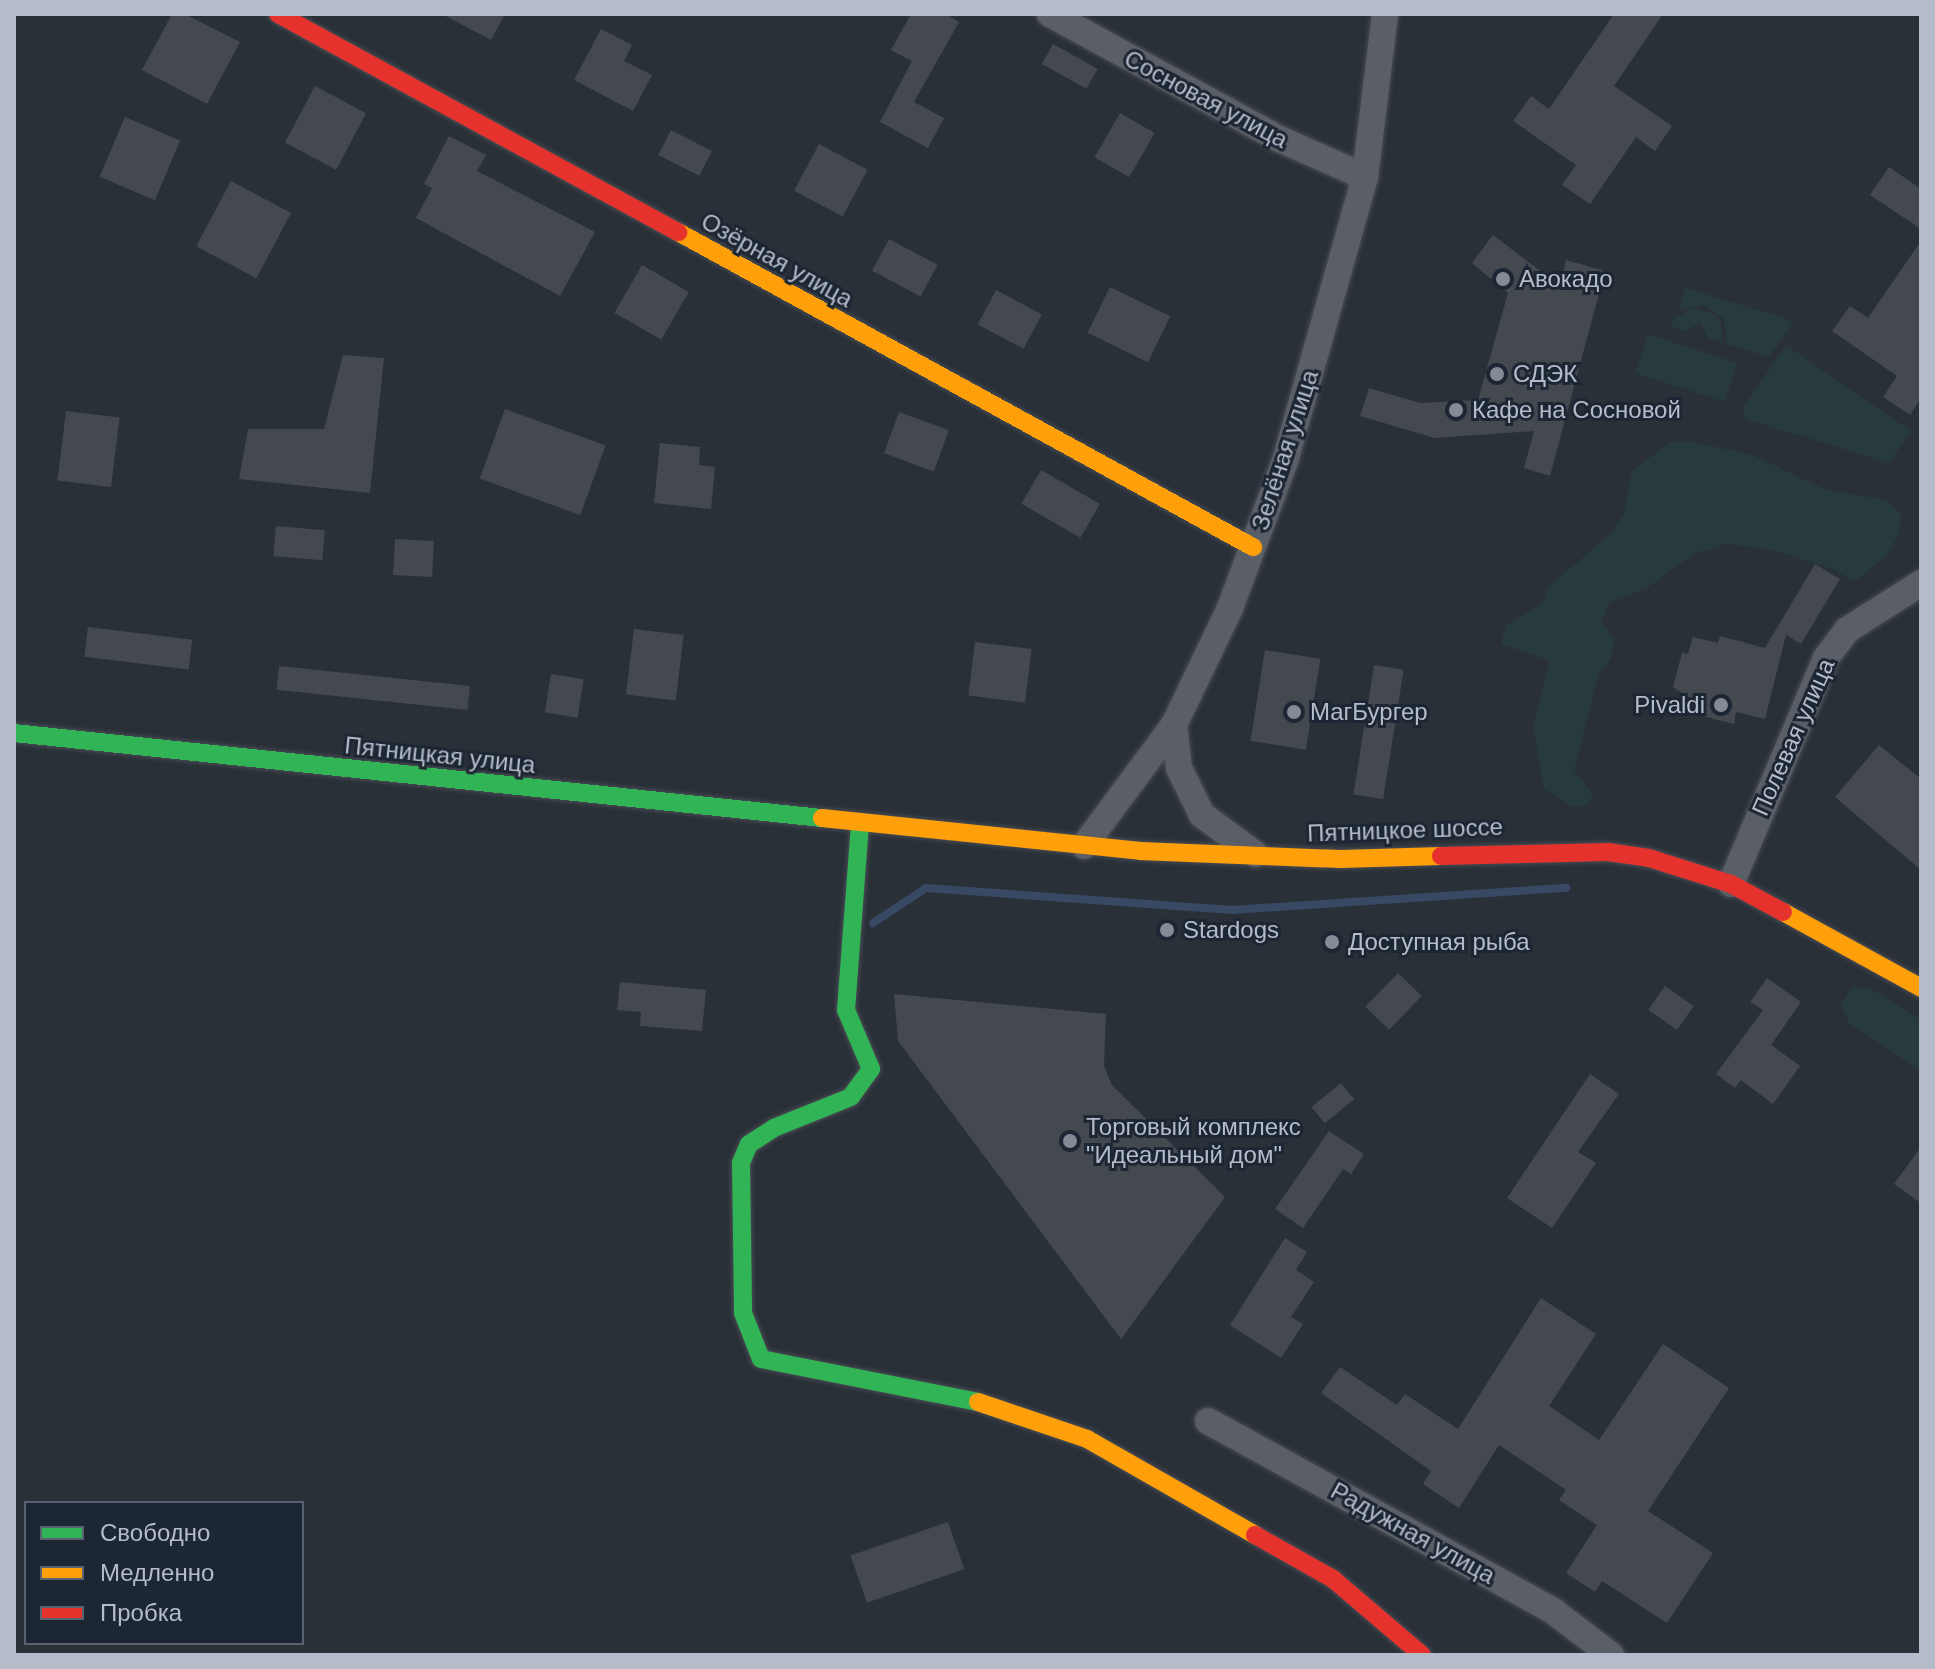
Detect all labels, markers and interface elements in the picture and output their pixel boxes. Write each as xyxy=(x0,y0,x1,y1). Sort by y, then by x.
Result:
street label: Сосновая улица xyxy=(1119,44,1293,154)
street label: Озёрная улица xyxy=(696,207,858,313)
place label: Авокадо xyxy=(1519,265,1613,293)
marker: Авокадо xyxy=(1494,270,1512,288)
place label: СДЭК xyxy=(1513,360,1577,388)
marker: СДЭК xyxy=(1488,365,1506,383)
street label: Зелёная улица xyxy=(1246,366,1324,534)
place label: Кафе на Сосновой xyxy=(1472,396,1681,424)
marker: Кафе на Сосновой xyxy=(1447,401,1465,419)
street label: Полевая улица xyxy=(1745,654,1841,820)
place label: Pivaldi xyxy=(1634,691,1705,719)
marker: Pivaldi xyxy=(1712,696,1730,714)
place label: МагБургер xyxy=(1310,698,1428,726)
marker: МагБургер xyxy=(1285,703,1303,721)
street label: Пятницкая улица xyxy=(343,731,537,779)
street label: Пятницкое шоссе xyxy=(1307,812,1503,848)
place label: Stardogs xyxy=(1183,916,1279,944)
marker: Stardogs xyxy=(1158,921,1176,939)
place label: Доступная рыба xyxy=(1348,928,1530,956)
marker: Доступная рыба xyxy=(1323,933,1341,951)
place label: Торговый комплекс "Идеальный дом" xyxy=(1086,1113,1301,1169)
marker: Торговый комплекс "Идеальный дом" xyxy=(1061,1132,1079,1150)
street label: Радужная улица xyxy=(1326,1476,1500,1590)
legend xyxy=(24,1501,304,1645)
text: Свободно xyxy=(100,1519,210,1546)
text: Медленно xyxy=(100,1559,214,1586)
text: Пробка xyxy=(100,1599,182,1626)

